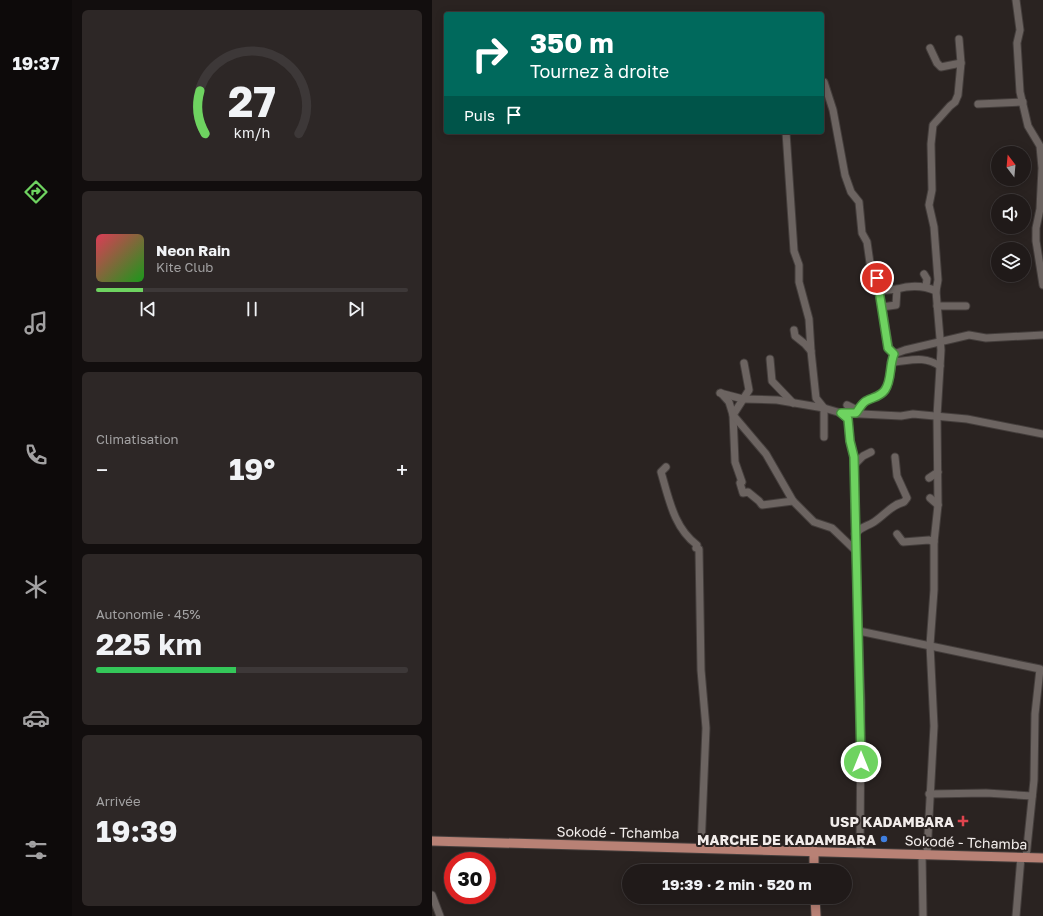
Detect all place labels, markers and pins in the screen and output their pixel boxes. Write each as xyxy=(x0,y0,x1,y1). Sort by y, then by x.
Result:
pin xyxy=(860,261,894,295)
place label: USP KADAMBARA xyxy=(830,813,954,830)
marker: USP KADAMBARA xyxy=(957,815,969,827)
place label: MARCHE DE KADAMBARA xyxy=(697,831,876,848)
marker: MARCHE DE KADAMBARA xyxy=(879,834,889,844)

